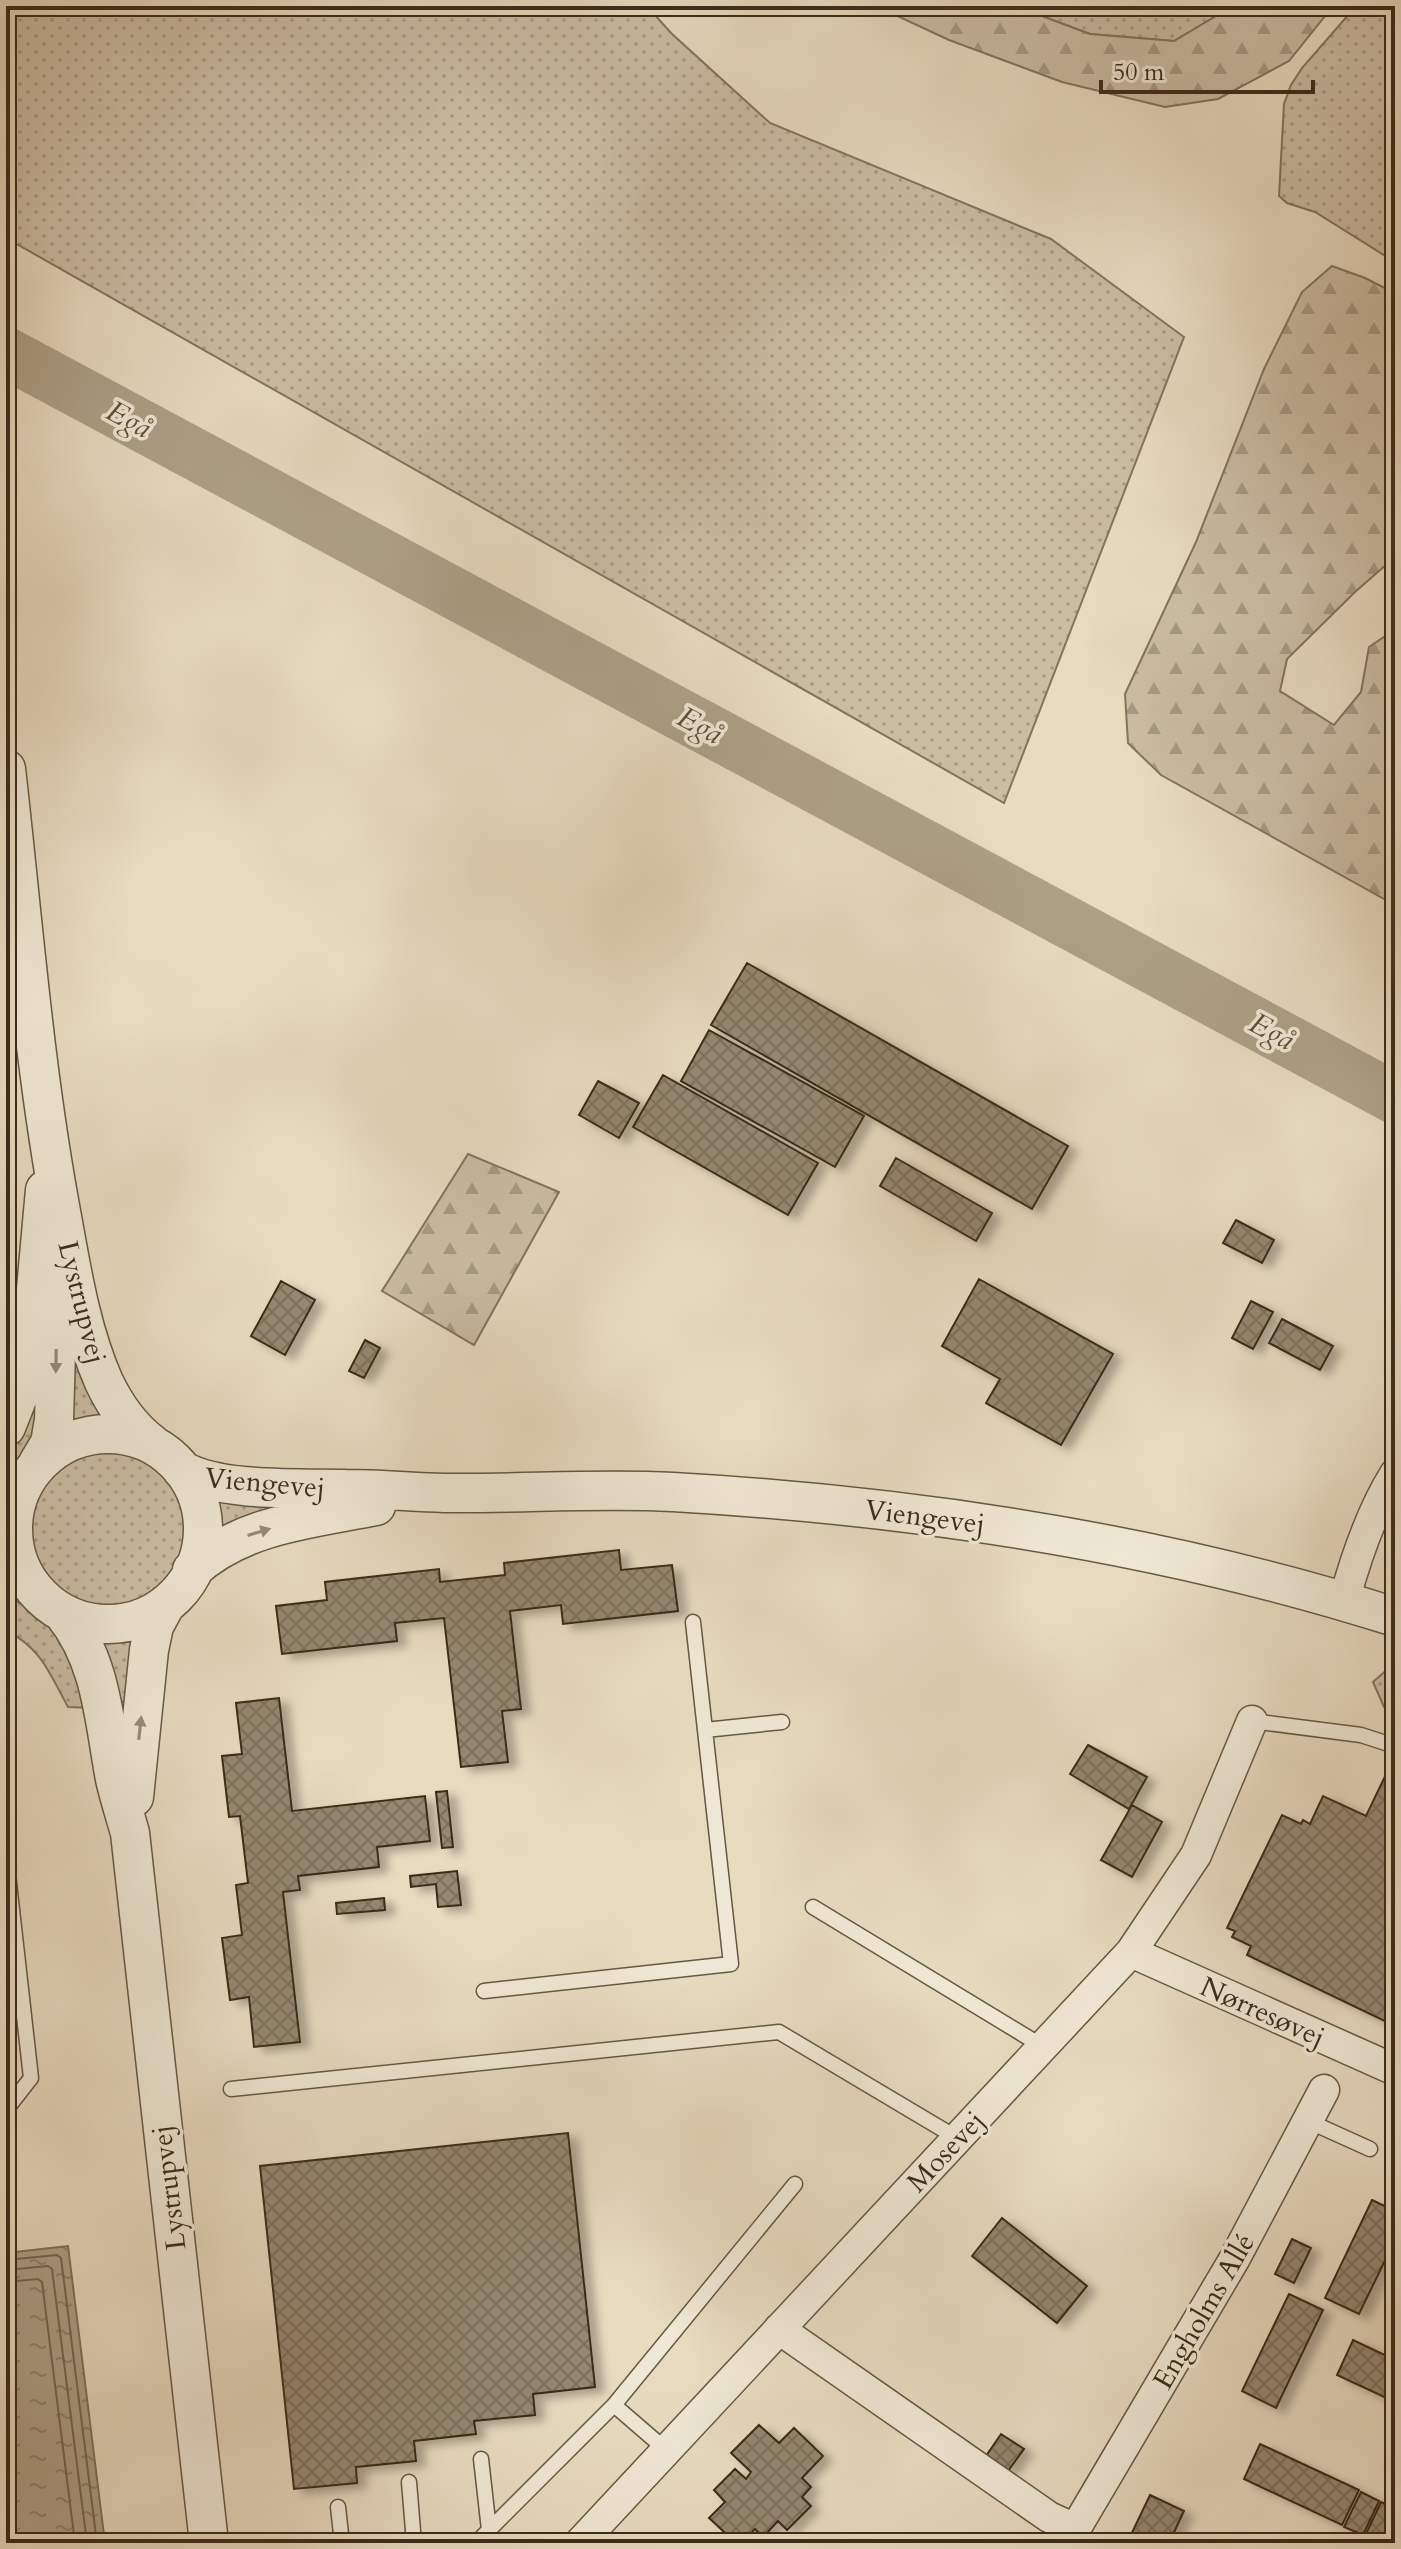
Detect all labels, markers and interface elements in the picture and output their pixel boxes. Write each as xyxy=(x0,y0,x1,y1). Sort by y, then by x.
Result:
scale bar xyxy=(1101,44,1313,94)
text: 50 m xyxy=(1113,56,1165,89)
water label: Egå xyxy=(99,391,159,449)
water label: Egå xyxy=(670,697,730,755)
water label: Egå xyxy=(1242,1003,1302,1061)
street label: Lystrupvej xyxy=(48,1237,116,1368)
one-way arrow xyxy=(50,1349,62,1374)
street label: Viengevej xyxy=(203,1459,326,1507)
street label: Viengevej xyxy=(863,1491,987,1543)
one-way arrow xyxy=(248,1525,272,1538)
one-way arrow xyxy=(133,1715,146,1740)
street label: Nørresøvej xyxy=(1194,1968,1331,2056)
street label: Mosevej xyxy=(898,2103,993,2201)
street label: Lystrupvej xyxy=(143,2123,195,2252)
street label: Engholms Allé xyxy=(1144,2227,1264,2396)

